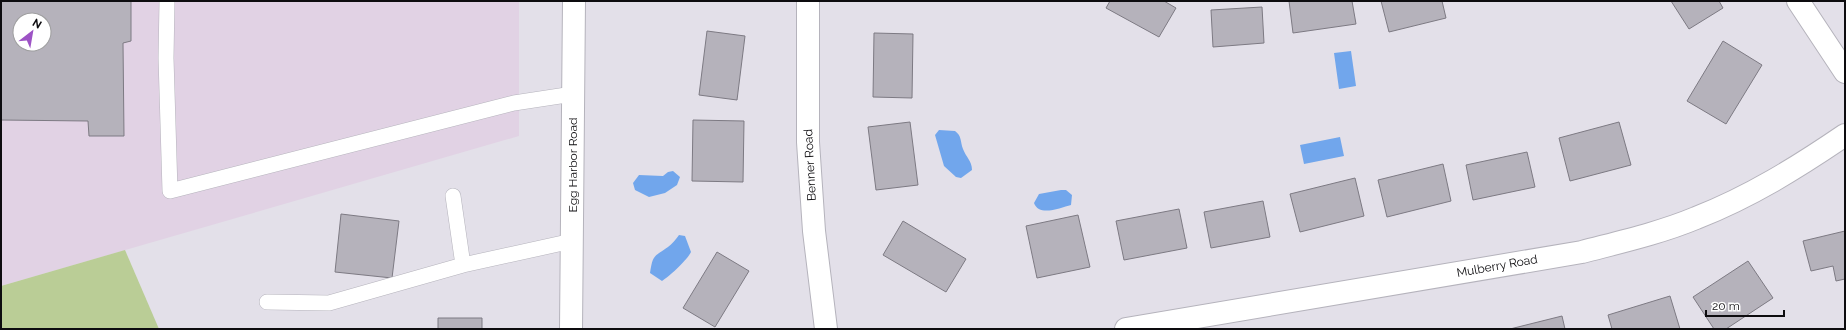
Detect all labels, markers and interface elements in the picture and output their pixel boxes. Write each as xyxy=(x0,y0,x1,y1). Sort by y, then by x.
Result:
north arrow xyxy=(12,12,52,52)
text: N xyxy=(30,16,44,32)
street label: Egg Harbor Road xyxy=(566,118,580,212)
street label: Benner Road xyxy=(801,129,819,201)
street label: Mulberry Road xyxy=(1455,252,1539,280)
scale bar xyxy=(1706,292,1784,318)
text: 20 m xyxy=(1712,299,1740,313)

